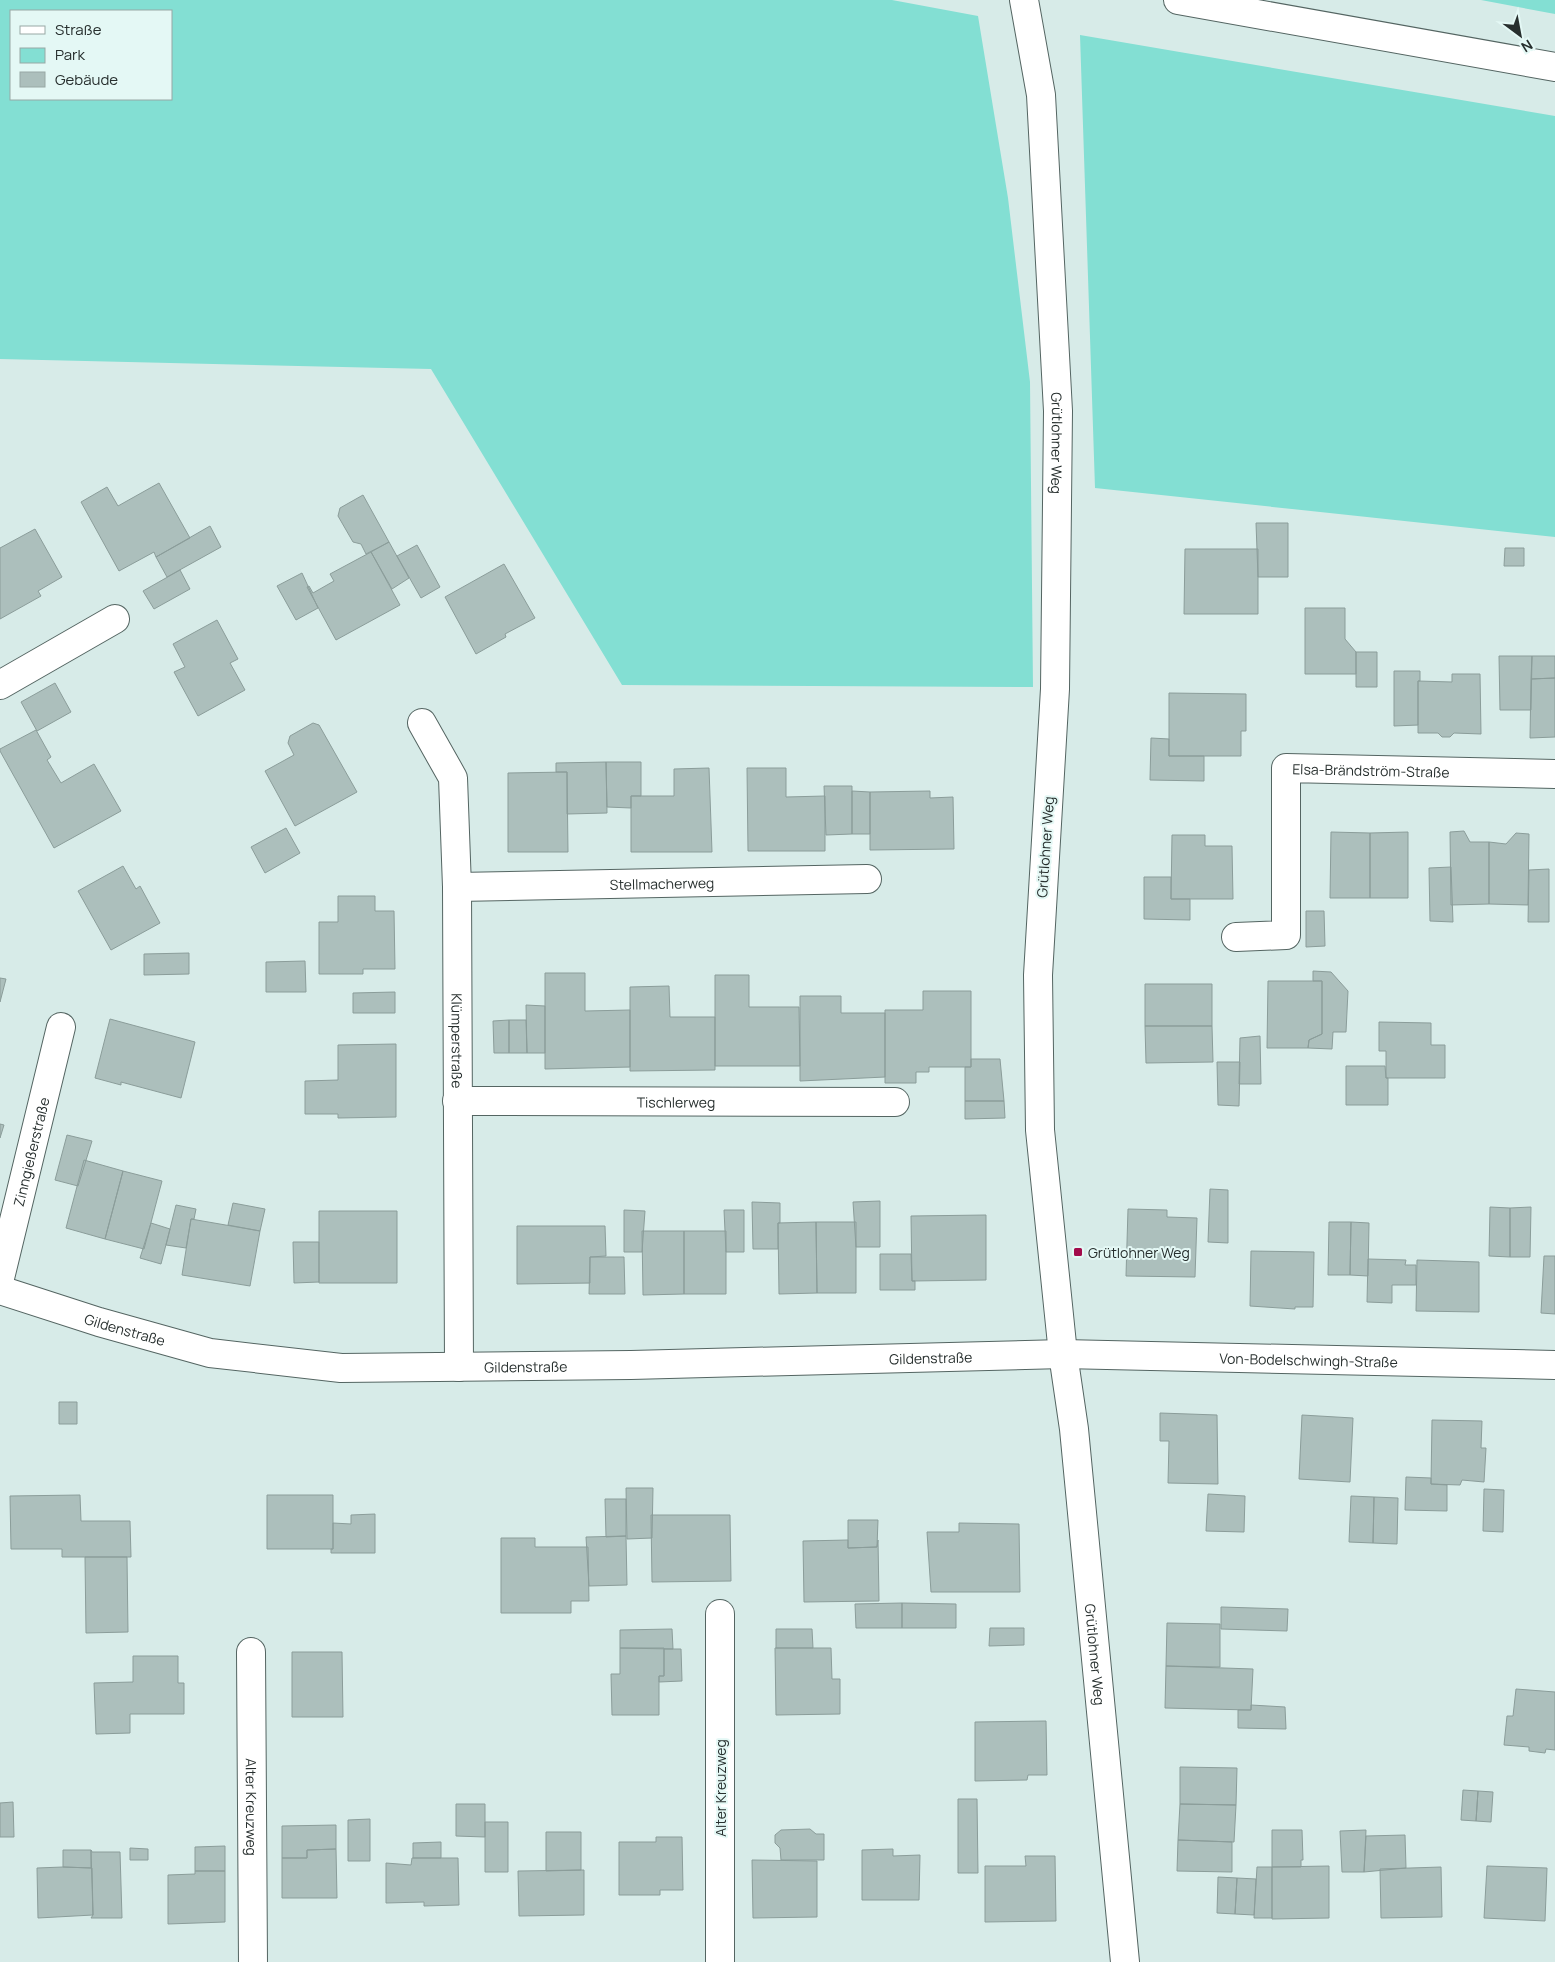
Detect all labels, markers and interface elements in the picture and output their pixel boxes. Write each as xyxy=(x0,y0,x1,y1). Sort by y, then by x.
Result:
legend xyxy=(10,10,172,100)
north arrow xyxy=(1495,10,1545,60)
text: Straße xyxy=(55,19,102,40)
text: N xyxy=(1518,36,1536,57)
text: Park xyxy=(55,44,85,65)
text: Gebäude xyxy=(55,69,118,90)
street label: Grütlohner Weg xyxy=(1047,392,1068,494)
street label: Elsa-Brändström-Straße xyxy=(1292,759,1450,781)
street label: Grütlohner Weg xyxy=(1032,796,1058,898)
street label: Stellmacherweg xyxy=(609,872,714,894)
street label: Klümperstraße xyxy=(448,993,467,1088)
street label: Tischlerweg xyxy=(637,1092,715,1111)
street label: Zinngießerstraße xyxy=(8,1095,53,1208)
place label: Grütlohner Weg xyxy=(1088,1243,1190,1262)
marker: Grütlohner Weg xyxy=(1072,1246,1084,1258)
street label: Gildenstraße xyxy=(82,1308,168,1350)
street label: Gildenstraße xyxy=(889,1347,973,1368)
street label: Von-Bodelschwingh-Straße xyxy=(1219,1348,1398,1371)
street label: Gildenstraße xyxy=(484,1356,568,1376)
street label: Grütlohner Weg xyxy=(1081,1603,1110,1706)
street label: Alter Kreuzweg xyxy=(711,1739,730,1837)
street label: Alter Kreuzweg xyxy=(242,1758,262,1856)

